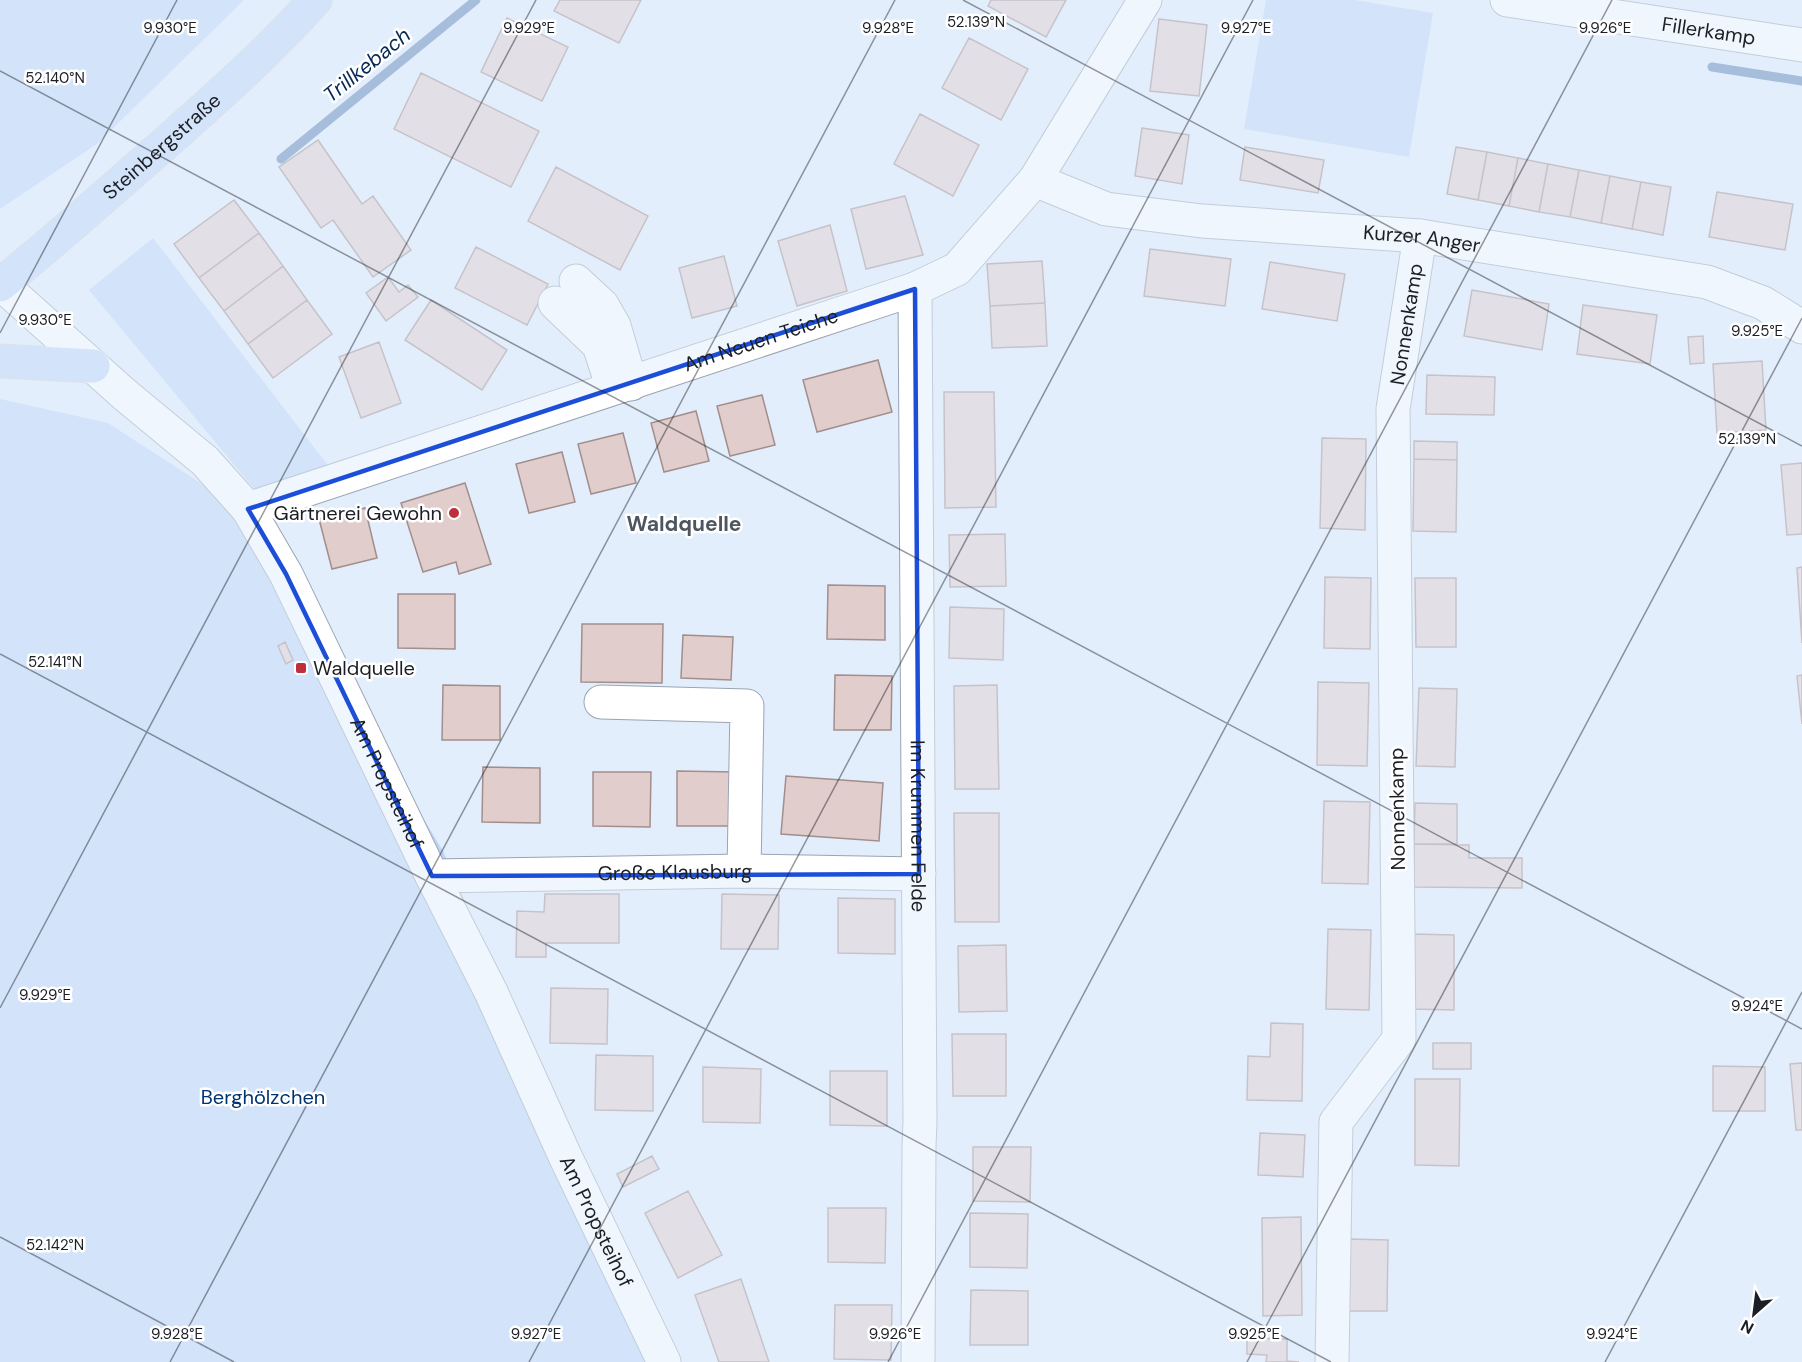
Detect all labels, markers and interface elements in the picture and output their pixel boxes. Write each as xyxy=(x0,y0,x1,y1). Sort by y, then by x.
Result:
street label: Fillerkamp xyxy=(1660,11,1757,51)
text: 52.139°N xyxy=(947,12,1005,32)
text: 9.930°E xyxy=(143,18,197,38)
text: 9.929°E xyxy=(503,18,555,38)
text: 9.928°E xyxy=(862,18,914,38)
text: 9.927°E xyxy=(1221,18,1271,38)
text: 9.926°E xyxy=(1579,18,1631,38)
water label: Trillkebach xyxy=(318,21,416,109)
text: 52.140°N xyxy=(25,68,85,88)
street label: Steinbergstraße xyxy=(97,87,226,205)
street label: Kurzer Anger xyxy=(1362,219,1482,258)
street label: Nonnenkamp xyxy=(1384,262,1429,387)
street label: Am Neuen Teiche xyxy=(680,302,841,377)
text: 9.930°E xyxy=(18,310,72,330)
text: 9.925°E xyxy=(1731,321,1783,341)
text: 52.139°N xyxy=(1718,429,1776,449)
place label: Gärtnerei Gewohn xyxy=(274,500,442,526)
marker: Gärtnerei Gewohn xyxy=(447,506,461,520)
district label: Waldquelle xyxy=(627,510,742,538)
text: 52.141°N xyxy=(28,652,82,672)
place label: Waldquelle xyxy=(313,655,415,681)
marker: Waldquelle xyxy=(294,661,308,675)
street label: Am Propsteihof xyxy=(344,713,430,853)
street label: Im Krummen Felde xyxy=(905,740,932,912)
street label: Nonnenkamp xyxy=(1383,747,1411,871)
street label: Große Klausburg xyxy=(597,858,753,886)
text: 9.929°E xyxy=(19,985,71,1005)
text: 9.924°E xyxy=(1731,996,1783,1016)
park label: Berghölzchen xyxy=(201,1084,325,1110)
street label: Am Propsteihof xyxy=(554,1151,639,1292)
text: 52.142°N xyxy=(26,1235,84,1255)
north arrow xyxy=(1724,1284,1784,1344)
text: N xyxy=(1737,1315,1757,1339)
text: 9.928°E xyxy=(151,1324,203,1344)
text: 9.927°E xyxy=(511,1324,561,1344)
text: 9.926°E xyxy=(869,1324,921,1344)
text: 9.925°E xyxy=(1228,1324,1280,1344)
text: 9.924°E xyxy=(1586,1324,1638,1344)

